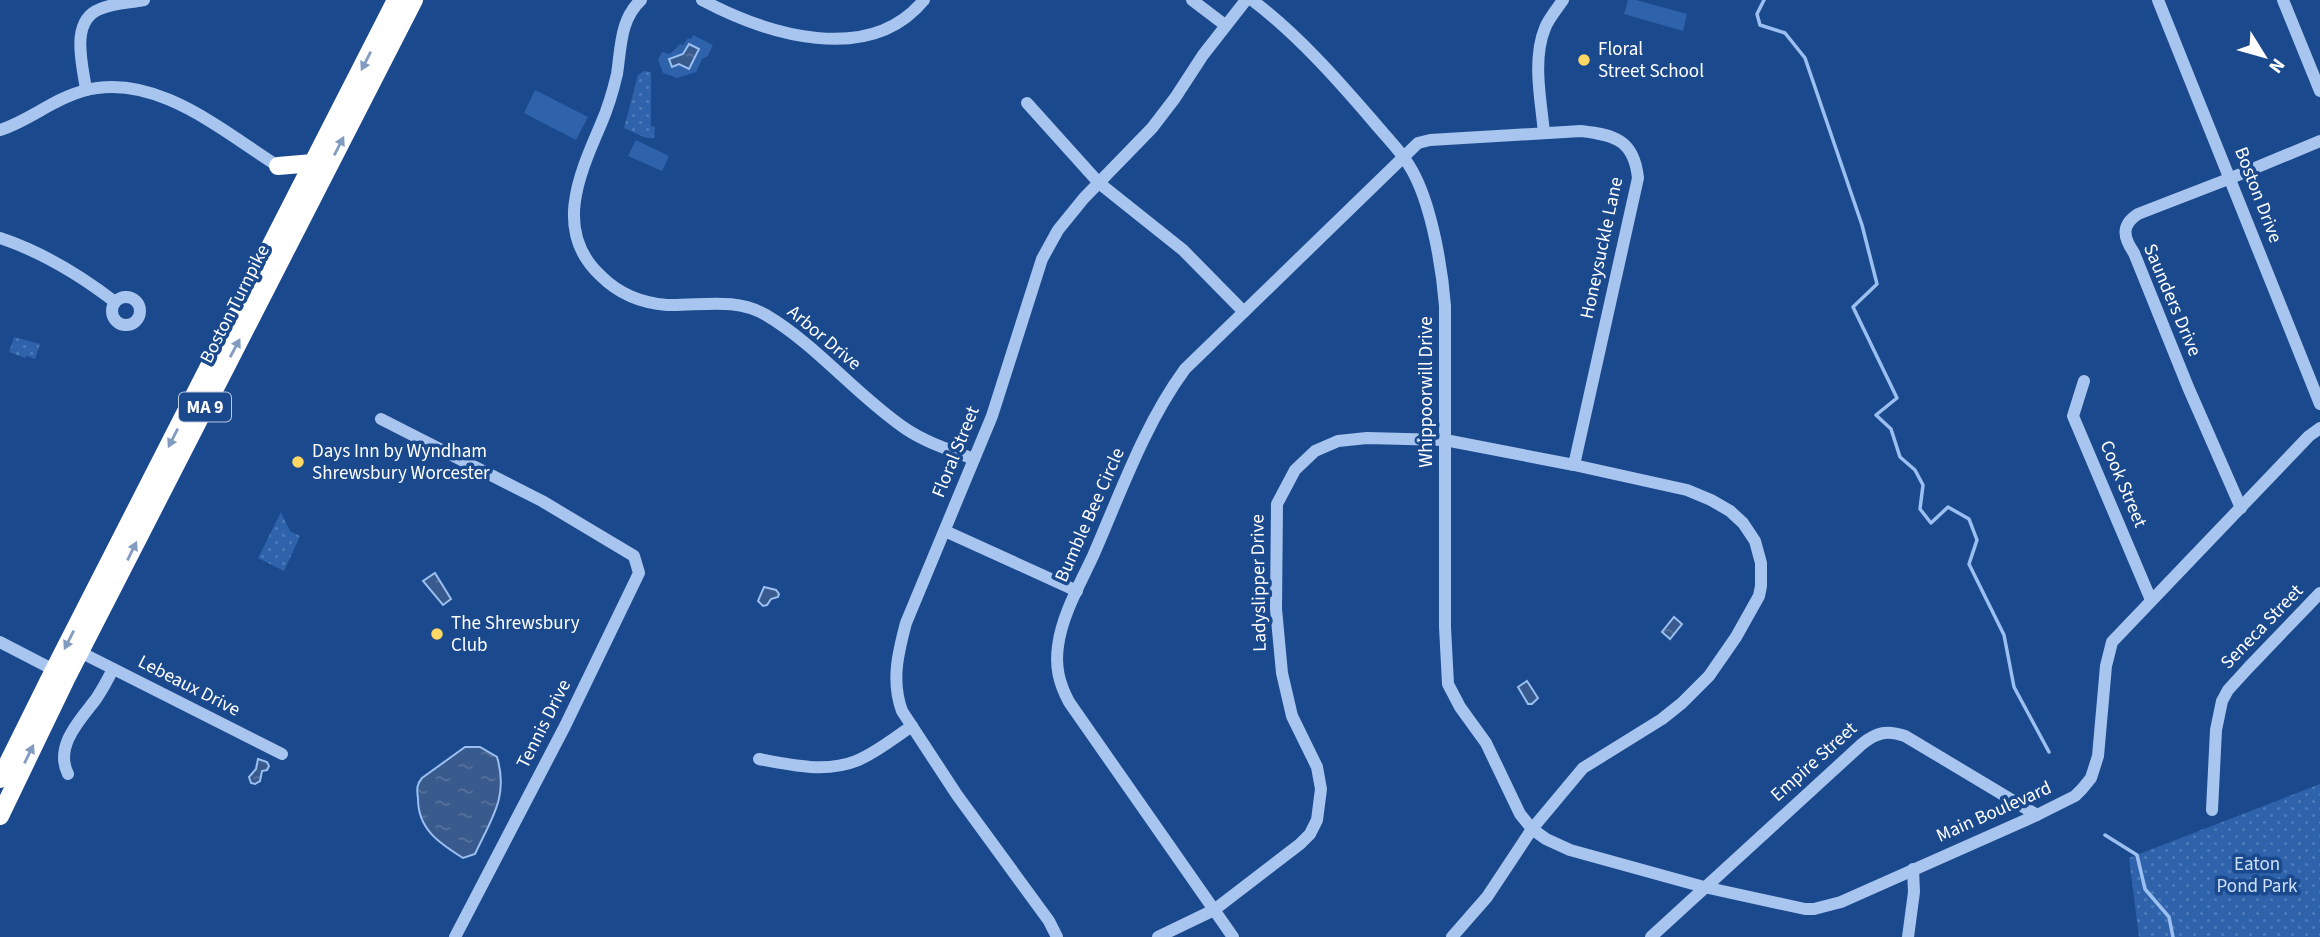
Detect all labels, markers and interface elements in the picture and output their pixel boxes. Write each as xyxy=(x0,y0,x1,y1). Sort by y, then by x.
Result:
north arrow xyxy=(2229,21,2299,91)
place label: Floral Street School xyxy=(1598,36,1704,85)
one-way arrow xyxy=(360,51,371,71)
marker: Floral Street School xyxy=(1576,52,1592,68)
text: N xyxy=(2262,52,2291,79)
one-way arrow xyxy=(334,136,345,156)
street label: Boston Drive xyxy=(2227,143,2289,247)
street label: Honeysuckle Lane xyxy=(1574,174,1630,322)
street label: Boston Turnpike xyxy=(193,240,277,368)
street label: Saunders Drive xyxy=(2136,240,2208,360)
street label: Arbor Drive xyxy=(781,299,867,377)
street label: Whippoorwill Drive xyxy=(1413,316,1440,468)
one-way arrow xyxy=(229,338,241,358)
road number: MA 9 xyxy=(179,393,231,422)
street label: Floral Street xyxy=(925,402,987,502)
one-way arrow xyxy=(167,428,178,448)
street label: Cook Street xyxy=(2093,436,2154,532)
place label: Days Inn by Wyndham Shrewsbury Worcester xyxy=(312,438,490,487)
street label: Bumble Bee Circle xyxy=(1048,443,1132,587)
marker: Days Inn by Wyndham Shrewsbury Worcester xyxy=(290,454,306,470)
street label: Ladyslipper Drive xyxy=(1244,514,1274,652)
one-way arrow xyxy=(126,541,138,561)
street label: Seneca Street xyxy=(2214,578,2310,676)
place label: The Shrewsbury Club xyxy=(451,610,580,659)
marker: The Shrewsbury Club xyxy=(429,626,445,642)
one-way arrow xyxy=(63,630,74,650)
street label: Lebeaux Drive xyxy=(133,649,245,723)
street label: Tennis Drive xyxy=(510,675,578,773)
street label: Empire Street xyxy=(1765,715,1864,808)
one-way arrow xyxy=(24,744,35,764)
street label: Main Boulevard xyxy=(1932,775,2056,849)
park label: Eaton Pond Park xyxy=(2217,851,2298,900)

